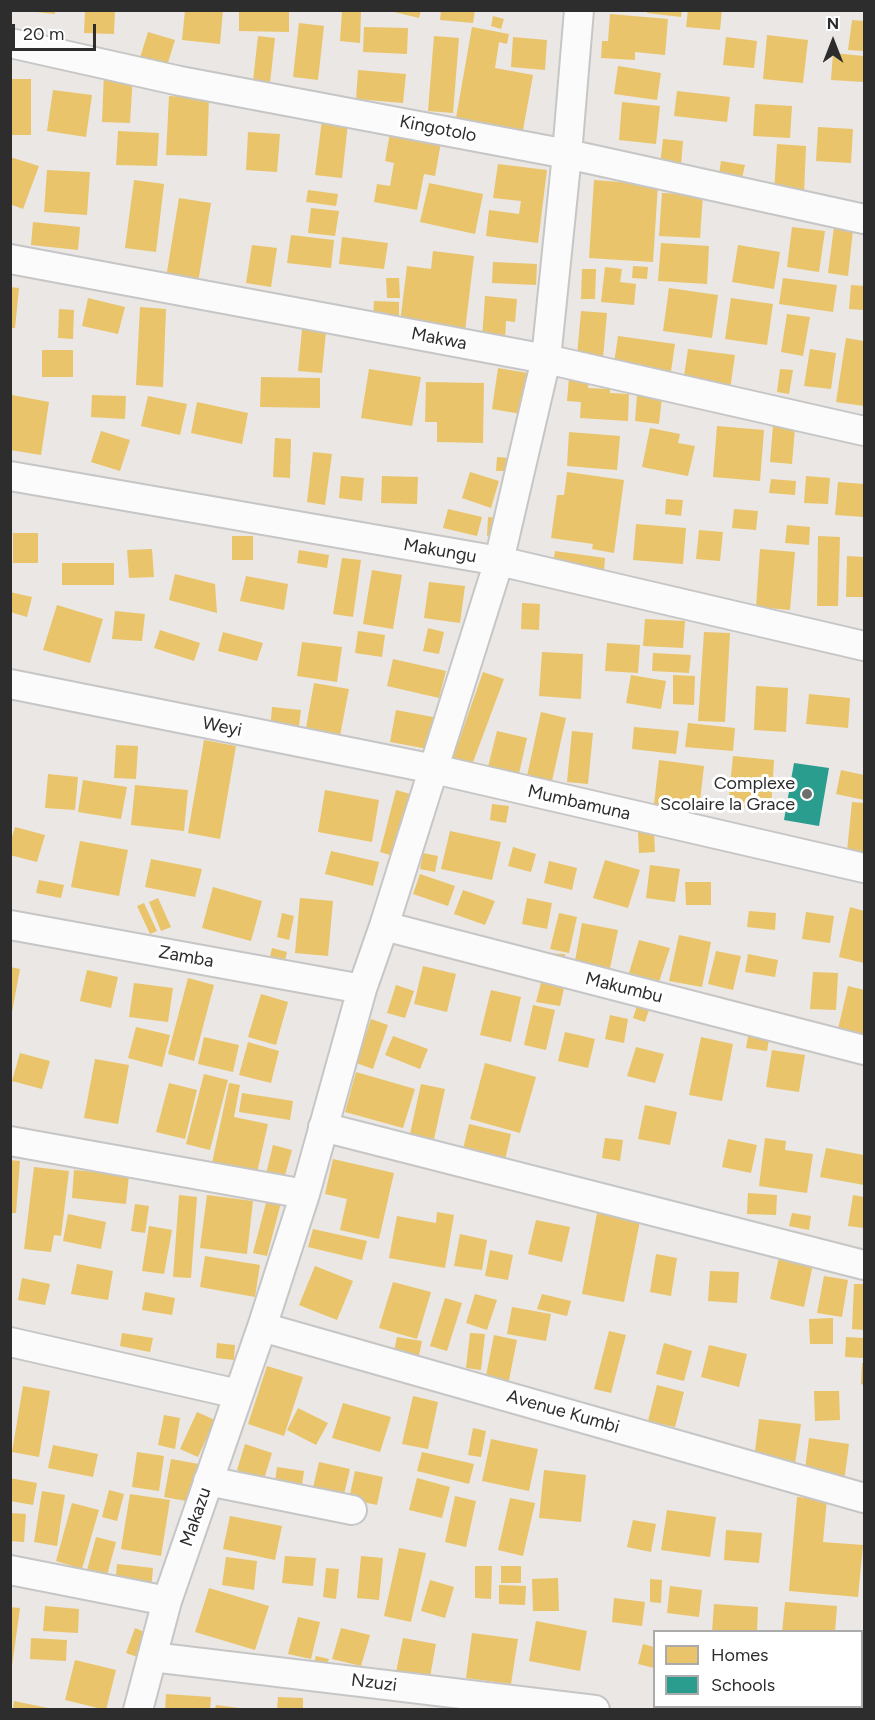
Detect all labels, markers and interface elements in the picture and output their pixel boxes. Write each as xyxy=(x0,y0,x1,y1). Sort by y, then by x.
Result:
scale bar xyxy=(15,12,99,50)
north arrow xyxy=(803,12,863,72)
text: N xyxy=(827,14,839,33)
text: 20 m xyxy=(23,23,64,45)
street label: Kingotolo xyxy=(398,111,478,147)
street label: Makwa xyxy=(409,323,469,355)
street label: Makungu xyxy=(402,534,478,568)
street label: Weyi xyxy=(200,713,244,741)
place label: Complexe Scolaire la Grace xyxy=(660,773,795,816)
street label: Mumbamuna xyxy=(525,781,633,825)
marker: Complexe Scolaire la Grace xyxy=(800,787,814,801)
street label: Zamba xyxy=(157,942,215,972)
street label: Makumbu xyxy=(583,968,665,1008)
street label: Avenue Kumbi xyxy=(504,1386,622,1438)
street label: Makazu xyxy=(176,1485,216,1549)
legend xyxy=(653,1630,863,1708)
text: Homes xyxy=(711,1644,769,1666)
street label: Nzuzi xyxy=(350,1669,398,1697)
text: Schools xyxy=(711,1674,775,1696)

